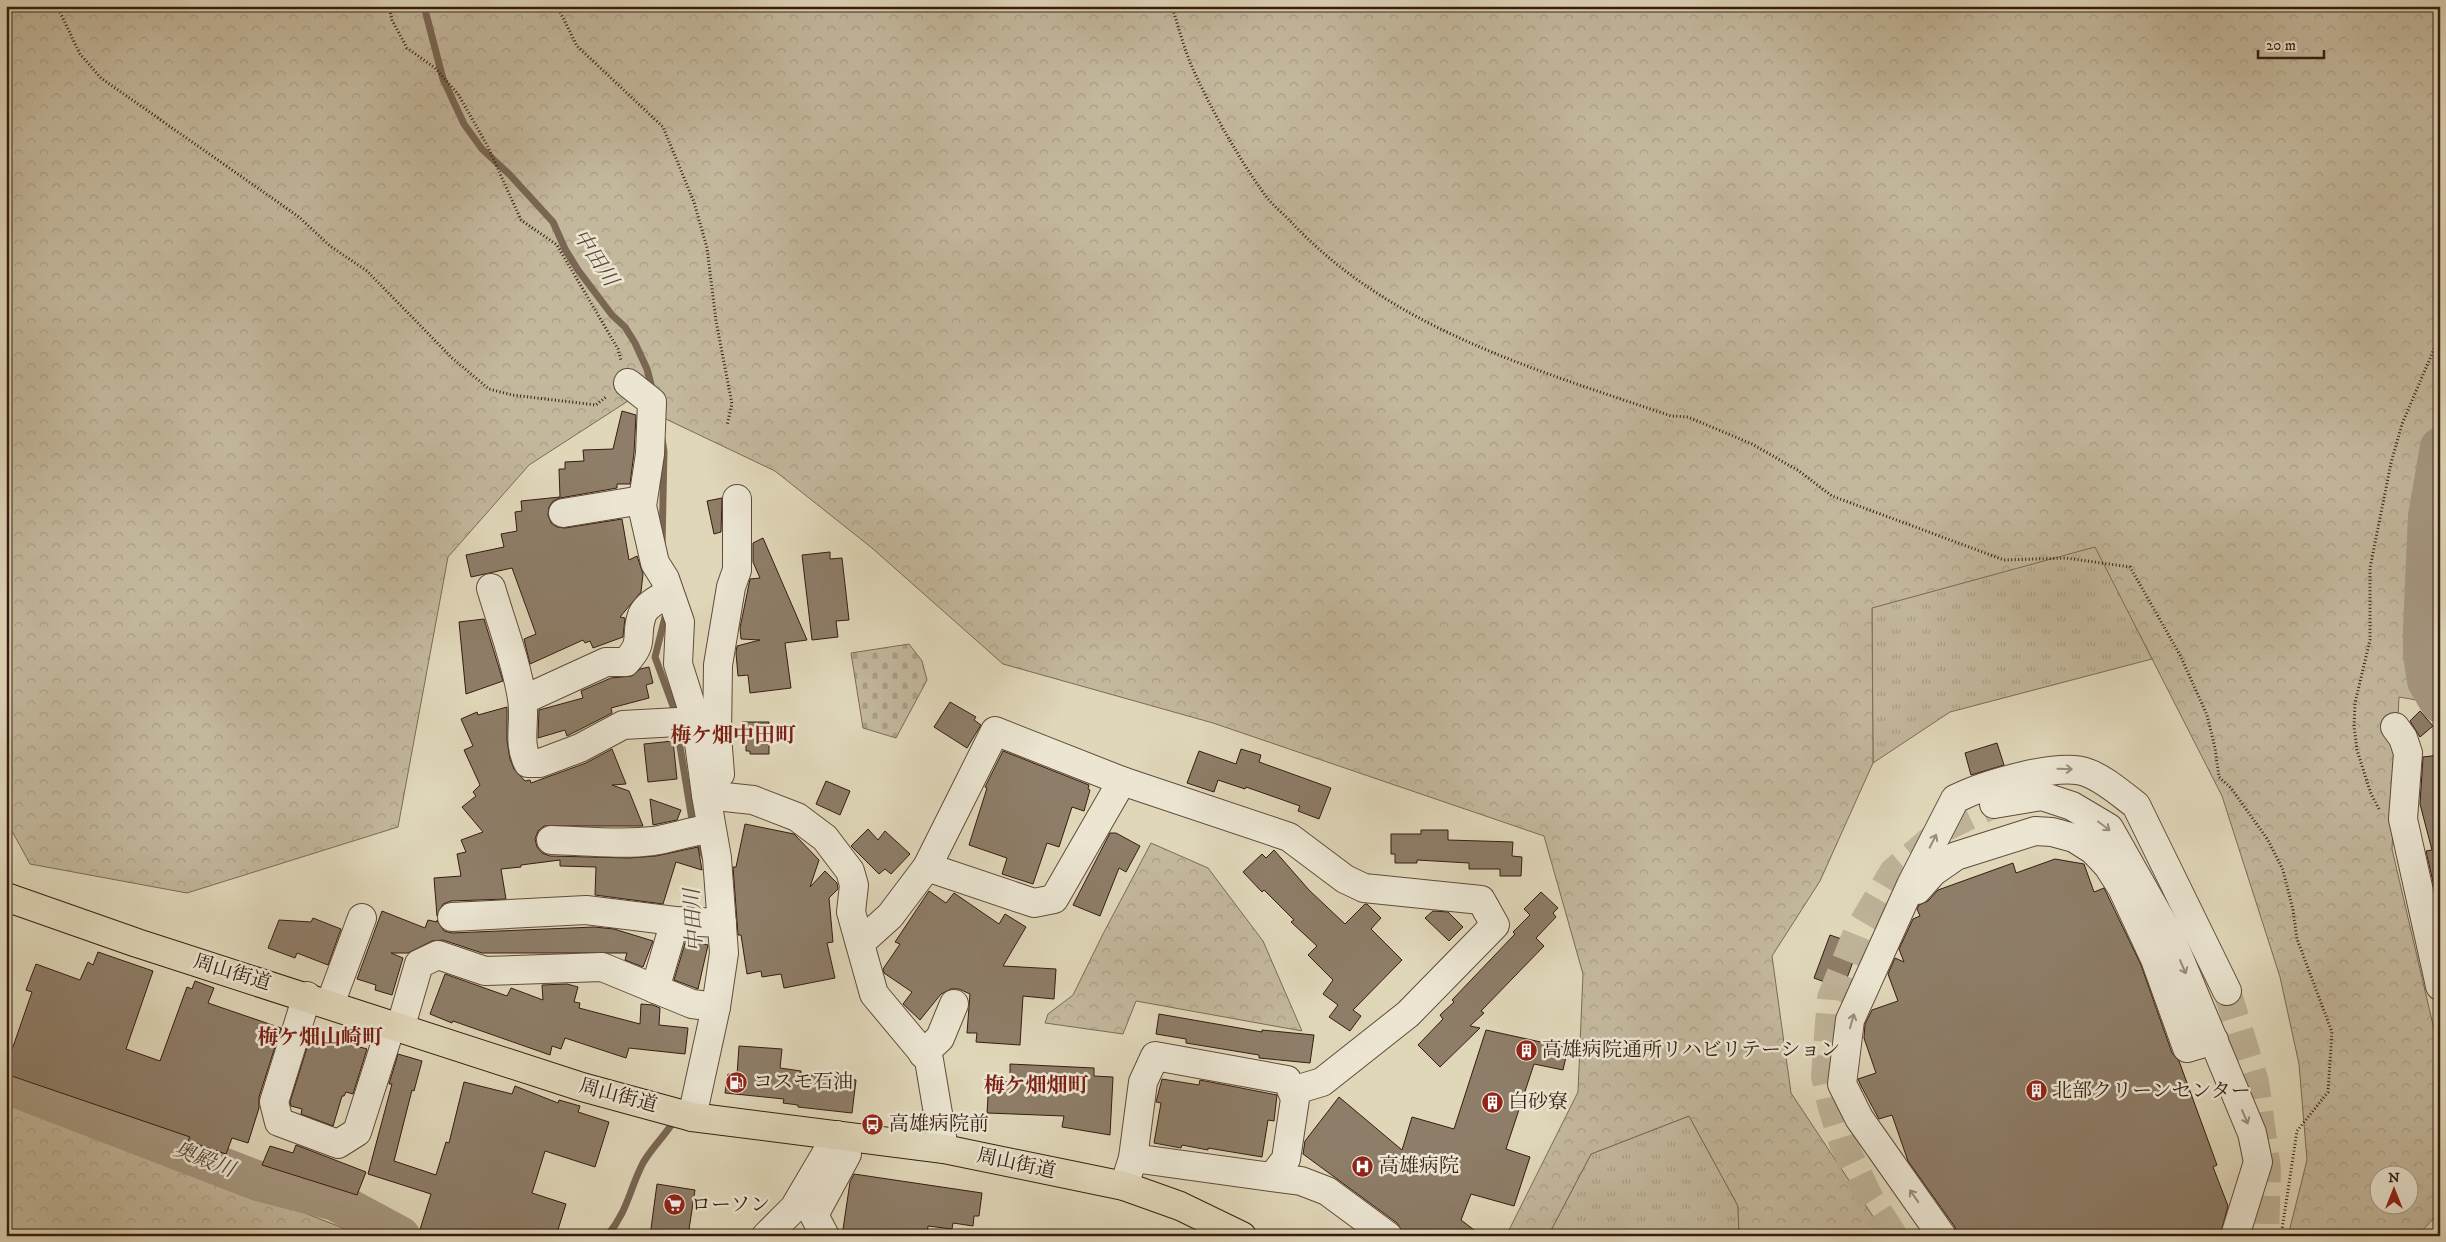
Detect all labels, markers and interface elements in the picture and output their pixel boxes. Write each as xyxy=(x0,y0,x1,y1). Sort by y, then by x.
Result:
scale bar xyxy=(2258,28,2325,60)
text: 20 m xyxy=(2266,36,2296,55)
water label: 中田川 xyxy=(567,225,624,293)
district label: 梅ケ畑中田町 xyxy=(670,723,796,749)
one-way arrow xyxy=(2056,764,2073,774)
one-way arrow xyxy=(2097,821,2111,831)
one-way arrow xyxy=(1929,834,1939,849)
water label: 中田川 xyxy=(679,886,709,952)
street label: 周山街道 xyxy=(190,949,274,997)
one-way arrow xyxy=(2179,959,2188,974)
one-way arrow xyxy=(1847,1013,1857,1029)
district label: 梅ケ畑山崎町 xyxy=(257,1025,383,1051)
building icon: 高雄病院通所リハビリテーション xyxy=(1514,1038,1538,1062)
place label: 高雄病院通所リハビリテーション xyxy=(1542,1038,1840,1063)
fuel station icon: コスモ石油 xyxy=(725,1070,749,1094)
place label: コスモ石油 xyxy=(753,1070,853,1095)
district label: 梅ケ畑畑町 xyxy=(984,1073,1089,1099)
street label: 周山街道 xyxy=(576,1074,660,1118)
building icon: 北部クリーンセンター xyxy=(2024,1079,2048,1103)
place label: 北部クリーンセンター xyxy=(2052,1079,2251,1104)
building icon: 白砂寮 xyxy=(1480,1090,1504,1114)
place label: 白砂寮 xyxy=(1508,1090,1568,1115)
one-way arrow xyxy=(2241,1109,2251,1124)
bus stop icon: 高雄病院前 xyxy=(861,1112,885,1136)
place label: 高雄病院前 xyxy=(889,1112,989,1137)
water label: 奥殿川 xyxy=(170,1137,240,1184)
street label: 周山街道 xyxy=(974,1143,1058,1185)
hospital icon: 高雄病院 xyxy=(1351,1154,1375,1178)
place label: 高雄病院 xyxy=(1379,1154,1459,1179)
north arrow xyxy=(2368,1164,2418,1214)
text: N xyxy=(2388,1169,2400,1187)
one-way arrow xyxy=(1909,1189,1919,1203)
supermarket icon: ローソン xyxy=(663,1193,687,1217)
place label: ローソン xyxy=(691,1193,770,1218)

